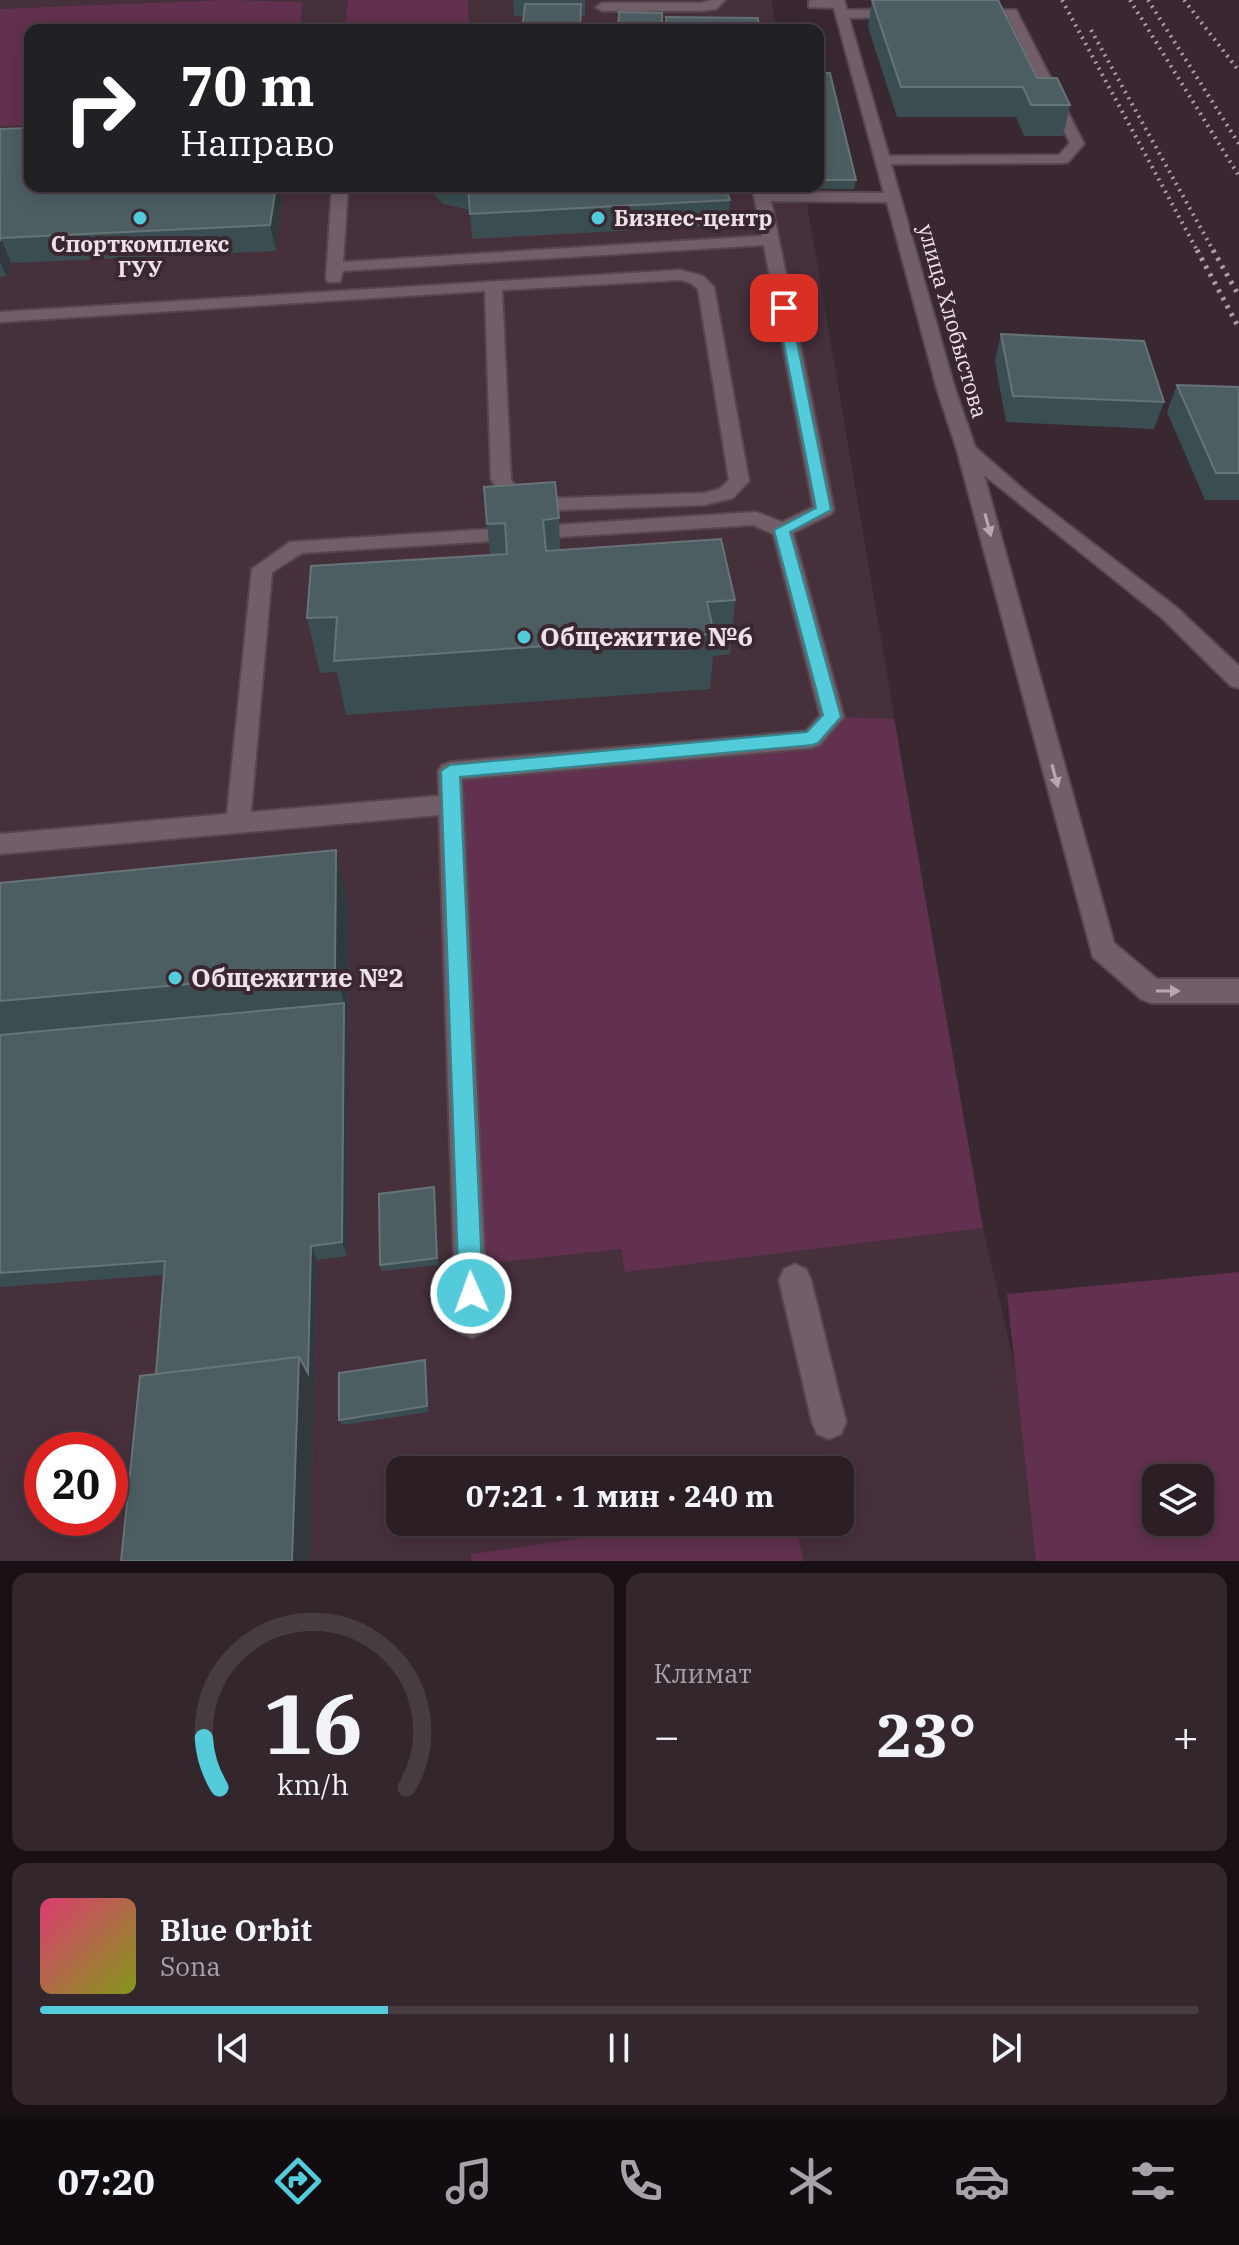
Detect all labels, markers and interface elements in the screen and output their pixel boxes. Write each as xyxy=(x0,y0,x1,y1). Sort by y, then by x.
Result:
text: 70 m xyxy=(180,49,315,121)
icon: right xyxy=(48,56,152,160)
text: Направо xyxy=(180,119,335,166)
place label: Бизнес-центр xyxy=(614,203,772,232)
marker: Спорткомплекс ГУУ xyxy=(131,209,149,227)
marker: Бизнес-центр xyxy=(589,209,607,227)
street label: улица Хлобыстова xyxy=(912,220,995,421)
place label: Спорткомплекс ГУУ xyxy=(51,229,229,283)
pin xyxy=(750,274,818,342)
icon: arrive xyxy=(762,286,806,330)
one-way arrow xyxy=(982,513,994,538)
place label: Общежитие №6 xyxy=(540,619,753,653)
marker: Общежитие №6 xyxy=(515,628,533,646)
one-way arrow xyxy=(1050,764,1062,789)
place label: Общежитие №2 xyxy=(191,960,404,994)
marker: Общежитие №2 xyxy=(166,969,184,987)
one-way arrow xyxy=(1156,985,1181,997)
position arrow xyxy=(429,1251,513,1335)
speed limit sign: 20 xyxy=(24,1432,128,1536)
map controls xyxy=(1142,1464,1214,1536)
button: layers xyxy=(1142,1464,1214,1536)
text: 07:21 · 1 мин · 240 m xyxy=(466,1476,774,1515)
text: Климат xyxy=(654,1656,752,1690)
text: 16 xyxy=(263,1669,363,1777)
text: 23° xyxy=(876,1695,976,1774)
text: − xyxy=(654,1707,680,1764)
text: + xyxy=(1173,1707,1199,1764)
text: km/h xyxy=(277,1766,349,1803)
text: Blue Orbit xyxy=(160,1910,312,1949)
text: Sona xyxy=(160,1949,221,1983)
icon: previous xyxy=(211,2026,255,2070)
icon: pause xyxy=(597,2026,641,2070)
icon: next xyxy=(984,2026,1028,2070)
icon: directions xyxy=(270,2153,326,2209)
icon: music xyxy=(441,2153,497,2209)
icon: phone xyxy=(612,2153,668,2209)
icon: climate xyxy=(783,2153,839,2209)
icon: car xyxy=(954,2153,1010,2209)
icon: filters xyxy=(1125,2153,1181,2209)
text: 07:20 xyxy=(58,2158,155,2205)

